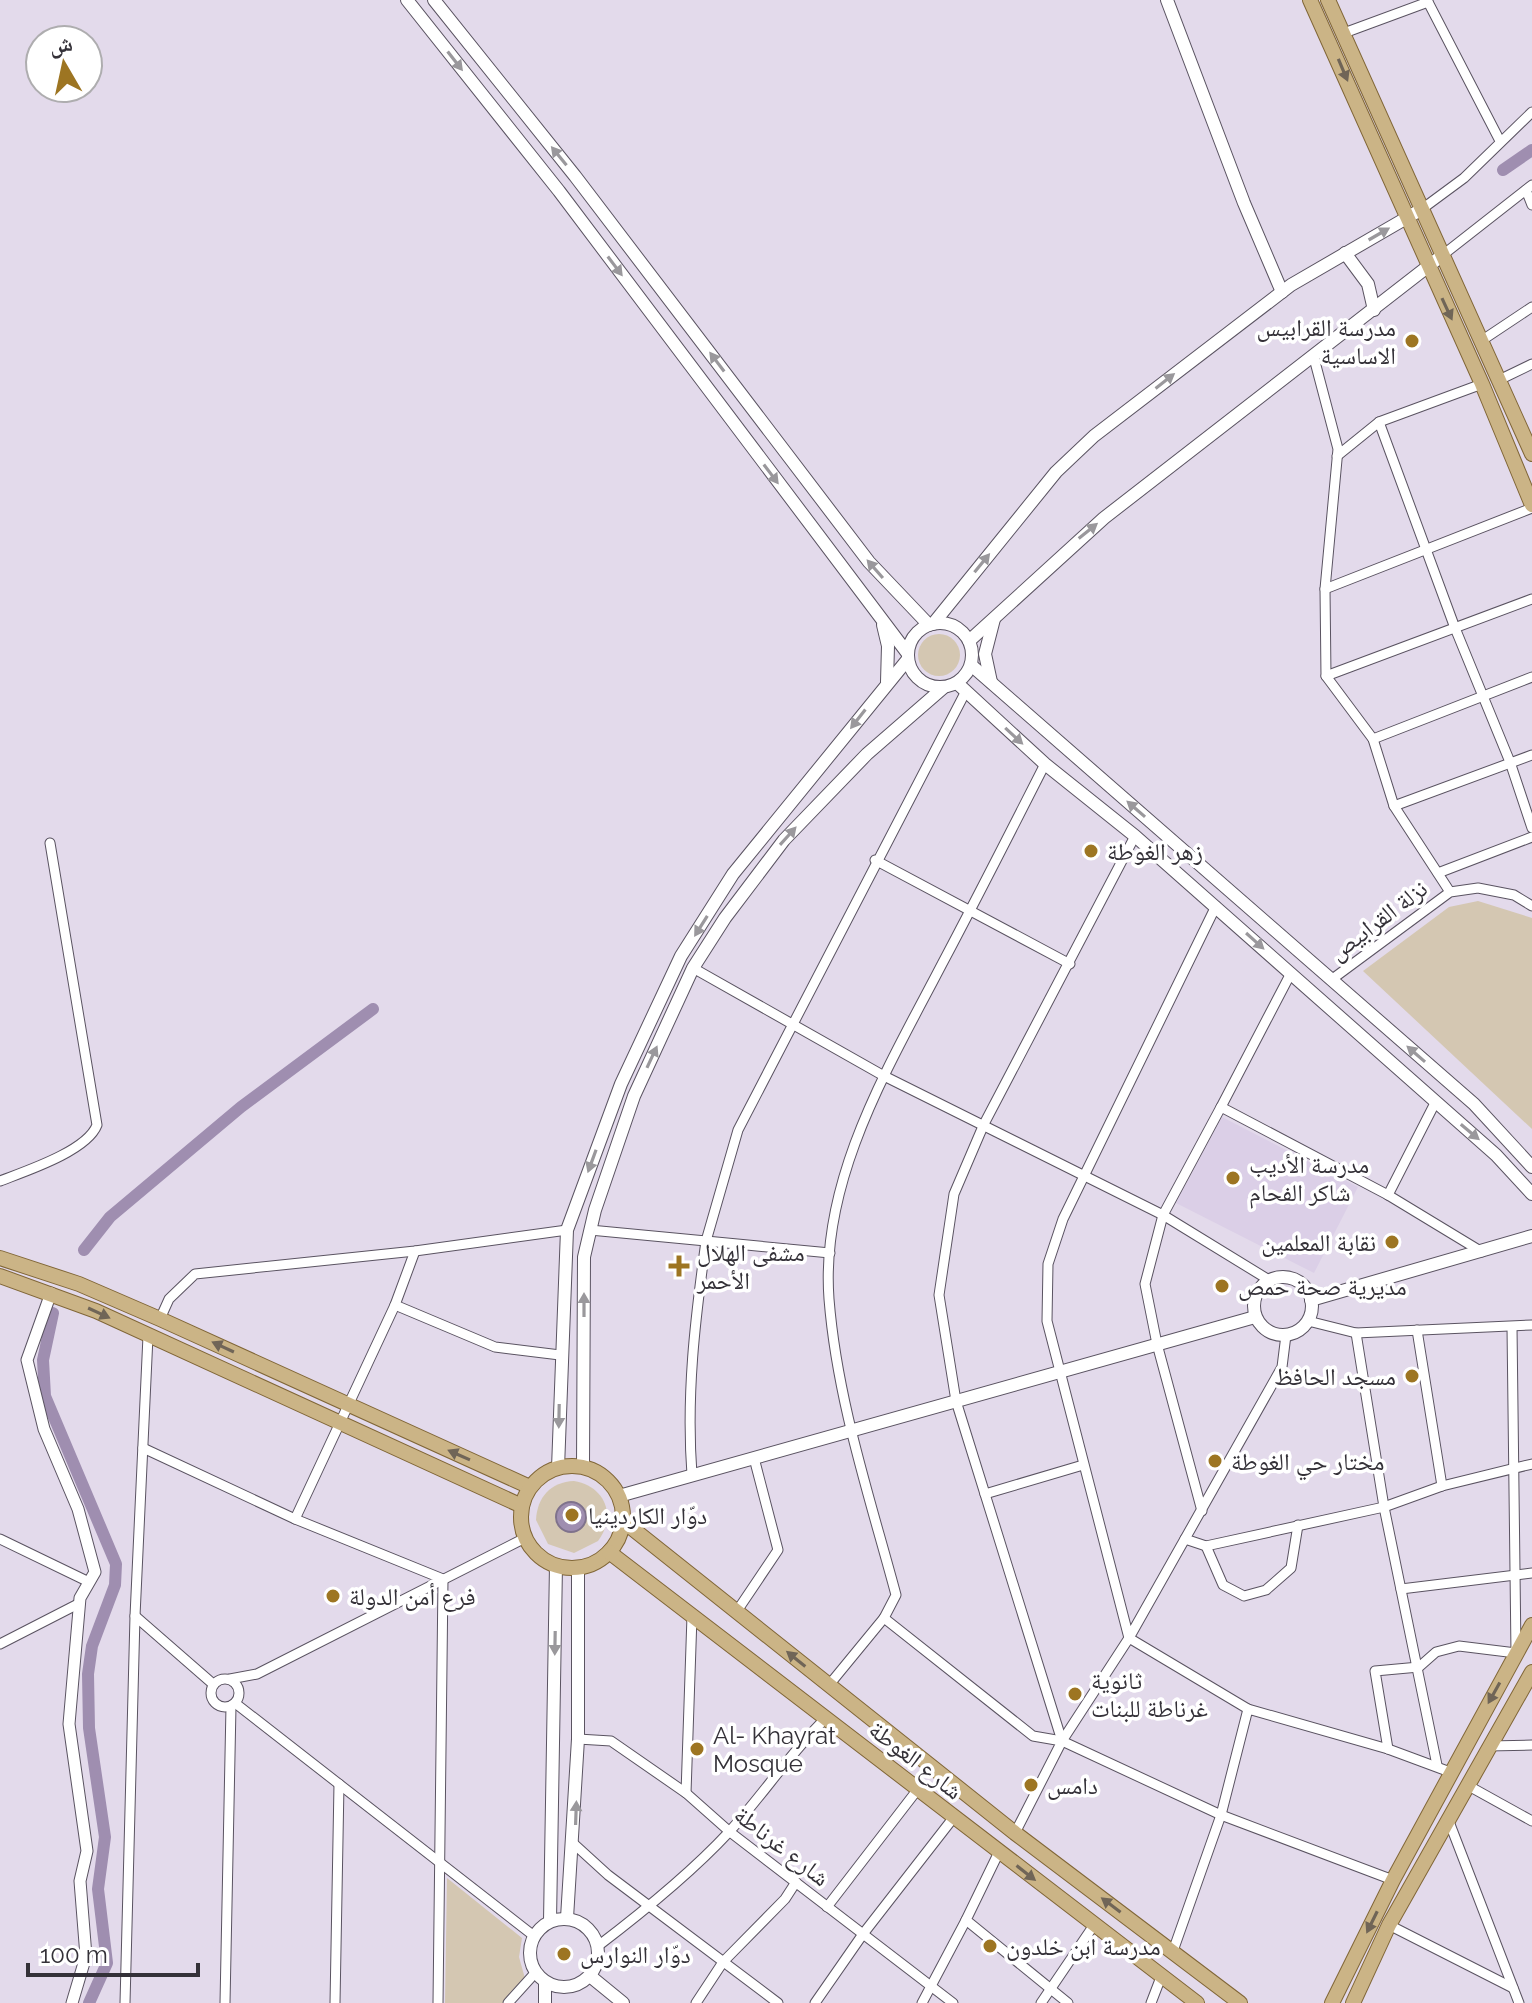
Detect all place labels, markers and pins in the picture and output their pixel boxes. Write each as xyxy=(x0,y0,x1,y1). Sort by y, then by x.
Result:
place label: مدرسة القرابيس الاساسية xyxy=(1257,313,1396,370)
marker: مدرسة القرابيس الاساسية xyxy=(1403,332,1421,350)
place label: زهر الغوطة xyxy=(1107,837,1203,866)
marker: زهر الغوطة xyxy=(1082,842,1100,860)
place label: مدرسة الأديب شاكر الفحام xyxy=(1249,1150,1369,1209)
marker: مدرسة الأديب شاكر الفحام xyxy=(1224,1169,1242,1187)
place label: نقابة المعلمين xyxy=(1261,1228,1376,1257)
marker: نقابة المعلمين xyxy=(1383,1233,1401,1251)
place label: مشفى الهلال الأحمر xyxy=(696,1238,805,1295)
marker: مشفى الهلال الأحمر xyxy=(668,1255,690,1277)
place label: مديرية صحة حمص xyxy=(1238,1272,1407,1301)
marker: مديرية صحة حمص xyxy=(1213,1277,1231,1295)
place label: مسجد الحافظ xyxy=(1274,1362,1396,1391)
marker: مسجد الحافظ xyxy=(1403,1367,1421,1385)
place label: مختار حي الغوطة xyxy=(1231,1447,1385,1481)
marker: مختار حي الغوطة xyxy=(1206,1452,1224,1470)
place label: دوّار الكاردينيا xyxy=(588,1501,707,1530)
marker: دوّار الكاردينيا xyxy=(563,1506,581,1524)
place label: فرع أمن الدولة xyxy=(349,1582,476,1612)
marker: فرع أمن الدولة xyxy=(324,1587,342,1605)
place label: ثانوية غرناطة للبنات xyxy=(1091,1666,1208,1723)
marker: ثانوية غرناطة للبنات xyxy=(1066,1685,1084,1703)
place label: Al- Khayrat Mosque xyxy=(713,1721,836,1778)
marker: Al- Khayrat Mosque xyxy=(688,1740,706,1758)
place label: دامس xyxy=(1047,1771,1098,1800)
marker: دامس xyxy=(1022,1776,1040,1794)
place label: مدرسة ابن خلدون xyxy=(1006,1932,1161,1961)
marker: مدرسة ابن خلدون xyxy=(981,1937,999,1955)
place label: دوّار النوارس xyxy=(580,1940,691,1969)
marker: دوّار النوارس xyxy=(555,1945,573,1963)

